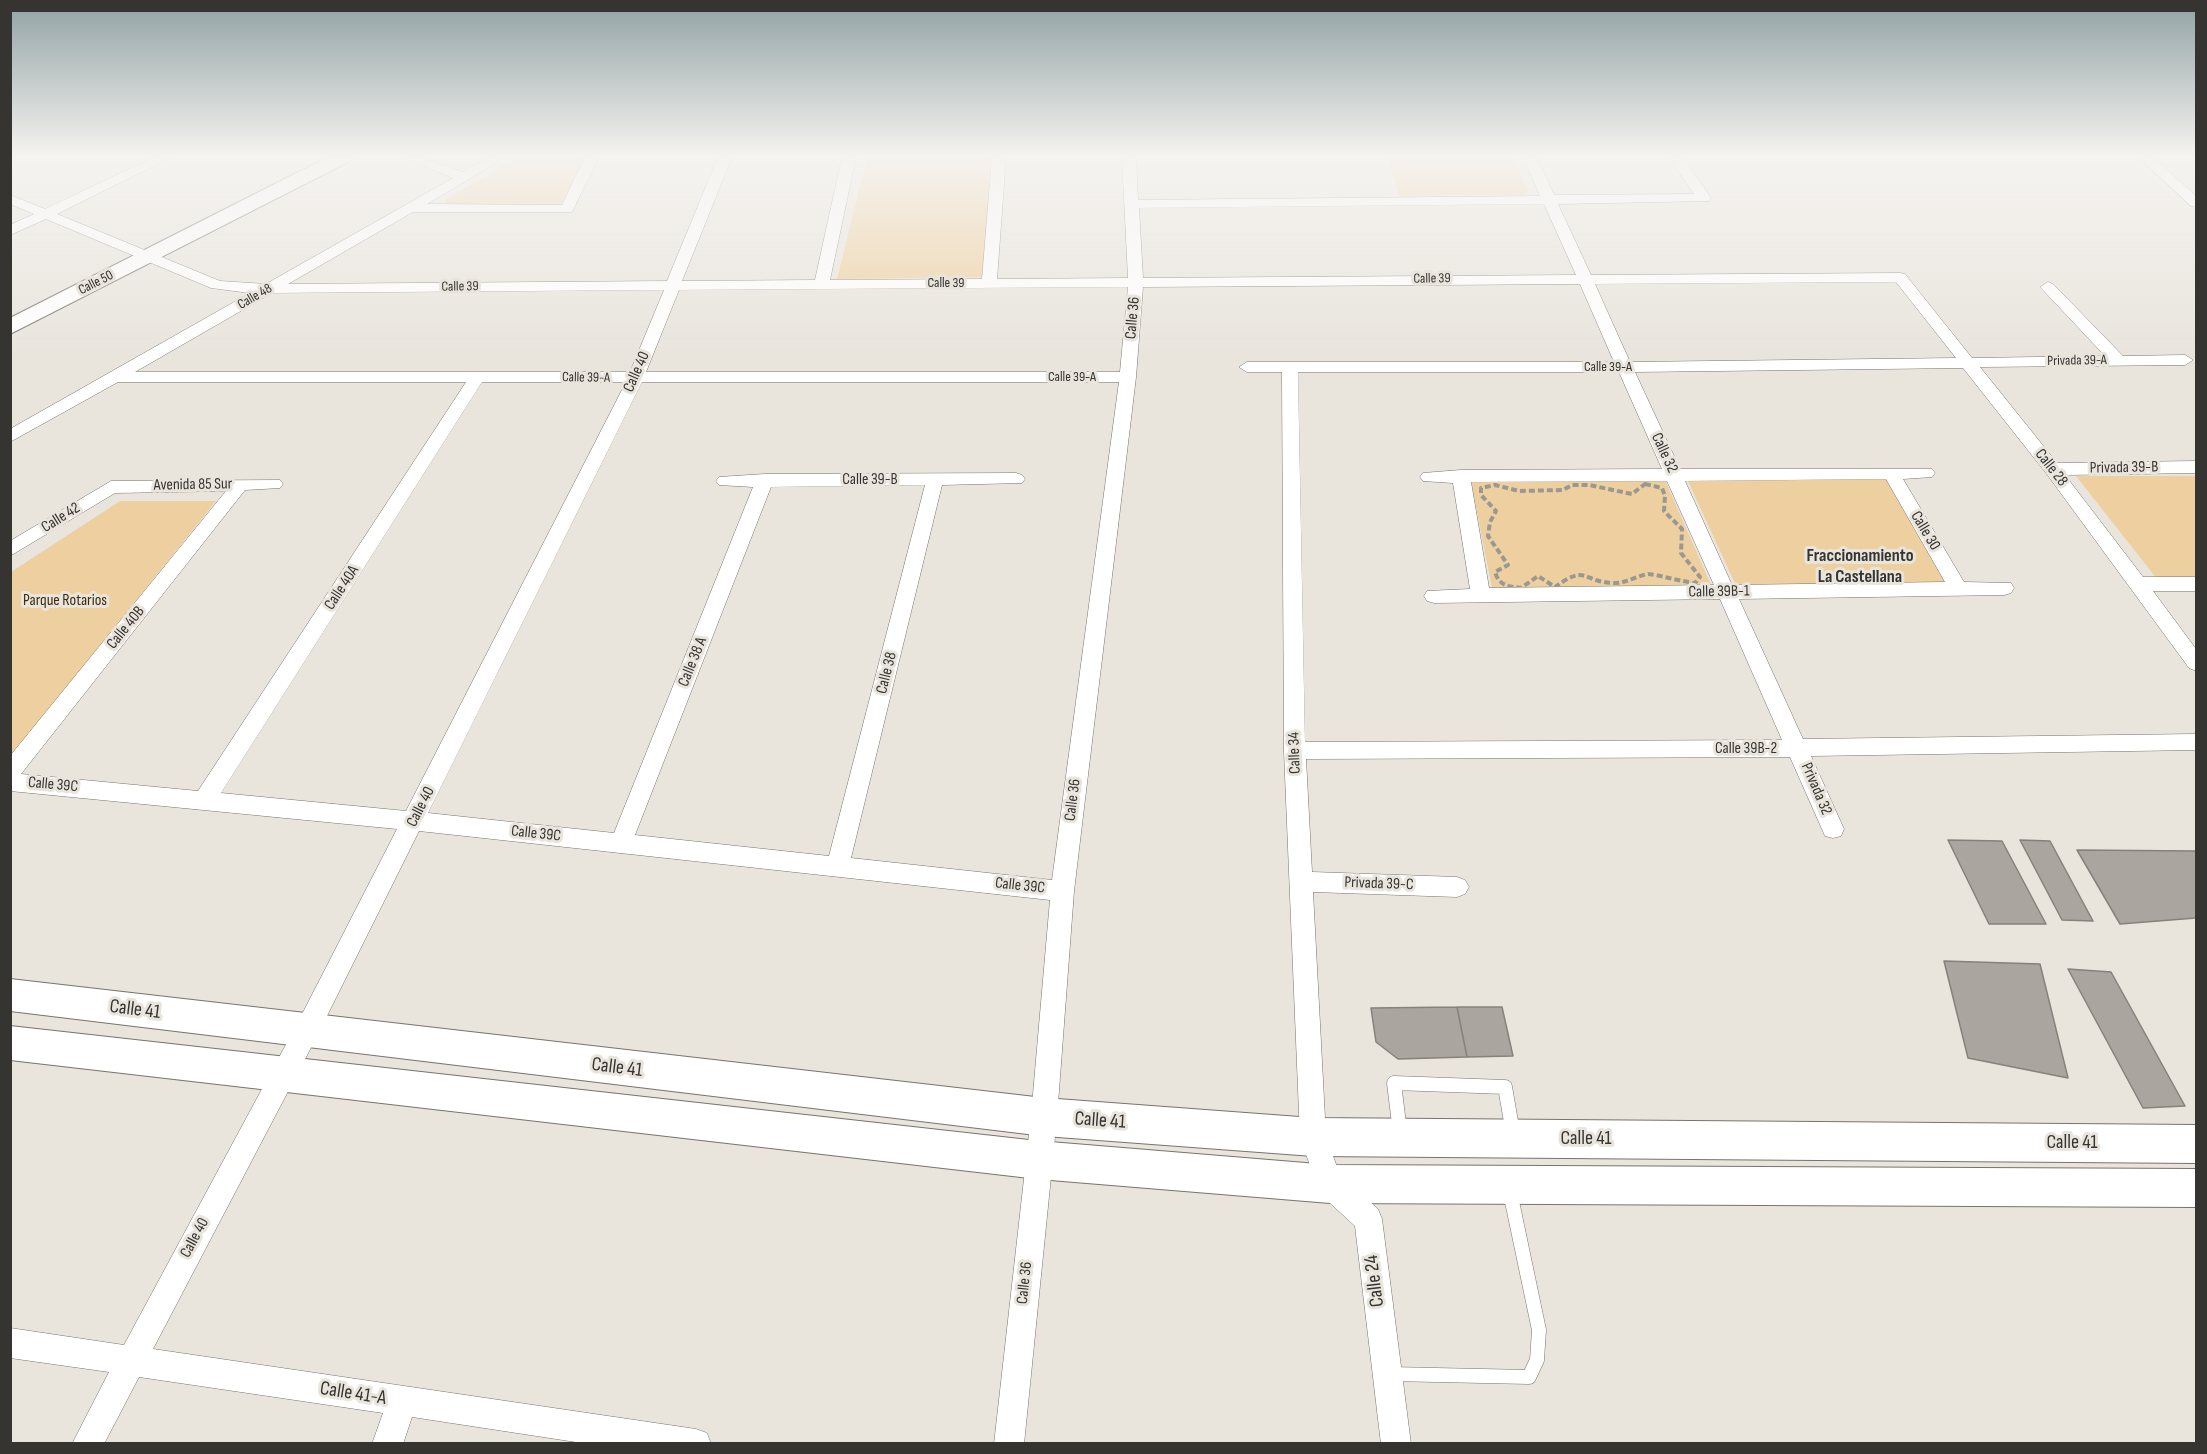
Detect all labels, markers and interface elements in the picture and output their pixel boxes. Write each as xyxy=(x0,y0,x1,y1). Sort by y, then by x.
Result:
street label: Calle 50 xyxy=(76,267,116,299)
street label: Calle 39 xyxy=(1413,270,1451,288)
street label: Calle 39 xyxy=(927,275,965,291)
street label: Calle 39 xyxy=(441,278,479,296)
street label: Calle 48 xyxy=(235,280,275,314)
street label: Calle 36 xyxy=(1122,296,1144,340)
street label: Calle 40 xyxy=(620,349,654,395)
street label: Privada 39-A xyxy=(2047,352,2107,370)
street label: Calle 39-A xyxy=(1584,359,1632,375)
street label: Calle 39-A xyxy=(562,369,610,387)
street label: Calle 39-A xyxy=(1048,369,1096,385)
street label: Calle 32 xyxy=(1646,430,1682,476)
street label: Calle 28 xyxy=(2030,445,2072,491)
street label: Privada 39-B xyxy=(2090,458,2158,478)
street label: Calle 39-B xyxy=(842,470,898,490)
street label: Avenida 85 Sur xyxy=(154,475,232,495)
street label: Calle 42 xyxy=(38,499,84,537)
street label: Calle 30 xyxy=(1906,508,1944,554)
district label: Fraccionamiento La Castellana xyxy=(1806,545,1914,588)
street label: Calle 40A xyxy=(321,562,363,614)
street label: Calle 39B-1 xyxy=(1688,582,1750,602)
park label: Parque Rotarios xyxy=(23,591,107,611)
street label: Calle 40B xyxy=(103,603,149,653)
street label: Calle 38 A xyxy=(674,634,712,690)
street label: Calle 38 xyxy=(873,650,901,696)
street label: Calle 34 xyxy=(1285,732,1305,774)
street label: Calle 39B-2 xyxy=(1715,739,1777,759)
street label: Privada 32 xyxy=(1796,760,1836,818)
street label: Calle 39C xyxy=(27,773,79,797)
street label: Calle 36 xyxy=(1061,778,1085,822)
street label: Calle 40 xyxy=(403,784,439,830)
street label: Calle 39C xyxy=(510,822,562,846)
street label: Privada 39-C xyxy=(1344,873,1414,895)
street label: Calle 39C xyxy=(994,874,1046,898)
street label: Calle 41 xyxy=(108,995,162,1025)
street label: Calle 41 xyxy=(590,1053,644,1083)
street label: Calle 41 xyxy=(1074,1107,1126,1135)
street label: Calle 41 xyxy=(1560,1127,1612,1151)
street label: Calle 41 xyxy=(2046,1131,2098,1155)
street label: Calle 40 xyxy=(177,1215,213,1261)
street label: Calle 24 xyxy=(1360,1254,1390,1308)
street label: Calle 36 xyxy=(1013,1261,1037,1305)
street label: Calle 41-A xyxy=(318,1377,388,1411)

